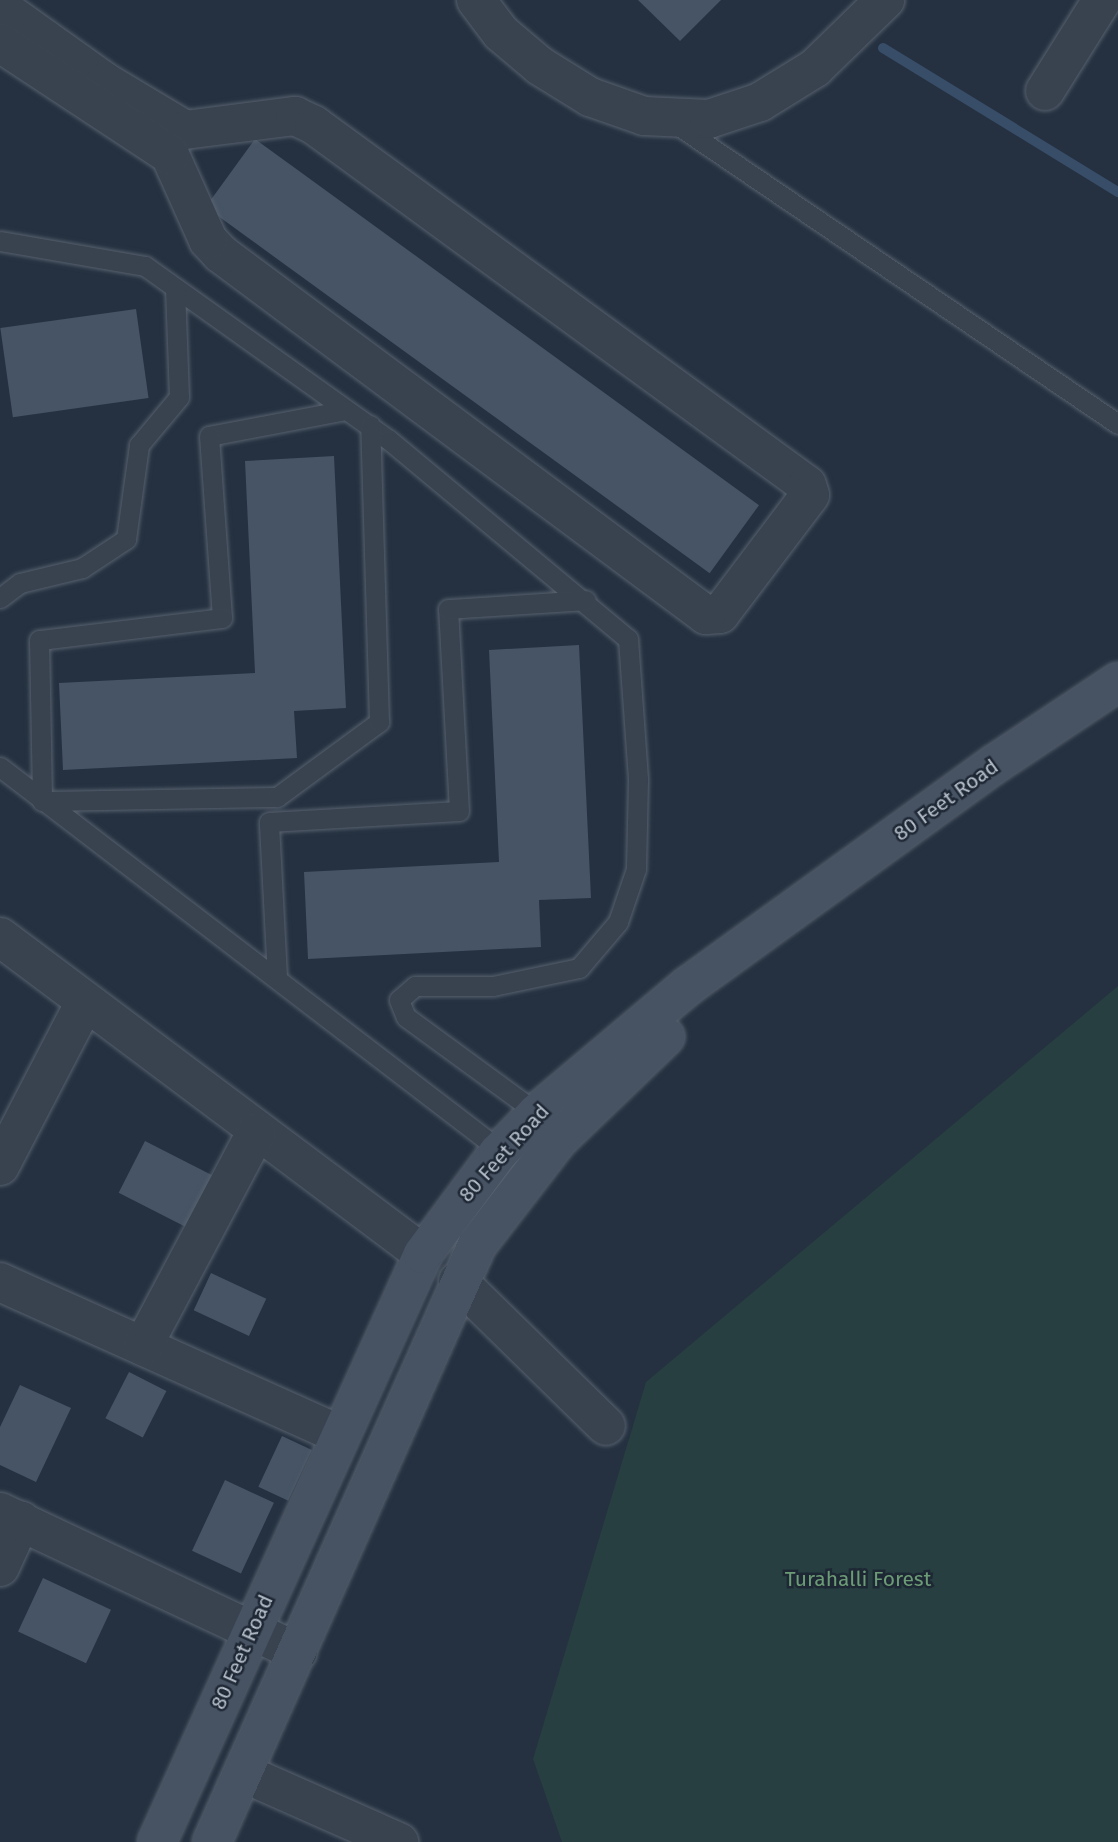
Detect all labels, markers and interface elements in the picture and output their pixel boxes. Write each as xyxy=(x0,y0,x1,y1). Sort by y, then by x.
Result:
street label: 80 Feet Road xyxy=(889,754,1003,846)
street label: 80 Feet Road xyxy=(454,1099,554,1207)
park label: Turahalli Forest xyxy=(785,1566,931,1592)
street label: 80 Feet Road xyxy=(205,1591,279,1713)

